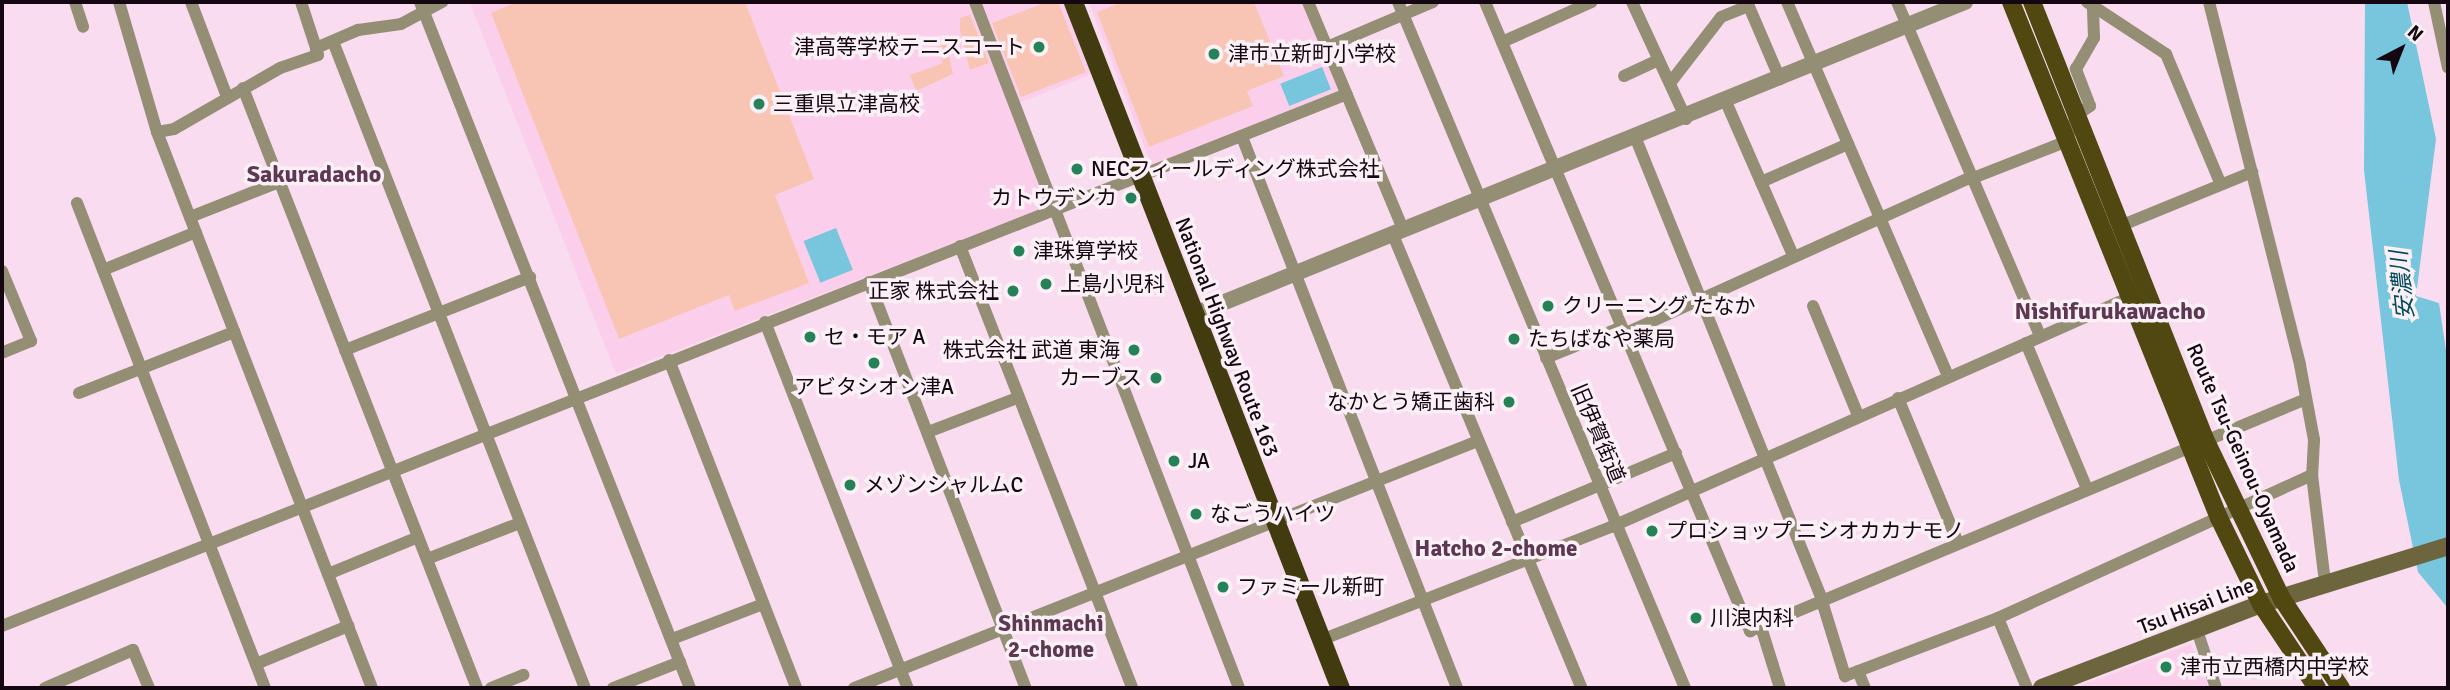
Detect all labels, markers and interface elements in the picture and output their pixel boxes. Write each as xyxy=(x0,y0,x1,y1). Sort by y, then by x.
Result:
north arrow xyxy=(2366,14,2436,84)
text: N xyxy=(2402,20,2428,47)
place label: 津高等学校テニスコート xyxy=(794,34,1025,60)
marker: 津高等学校テニスコート xyxy=(1031,39,1047,55)
place label: 津市立新町小学校 xyxy=(1228,41,1396,67)
marker: 津市立新町小学校 xyxy=(1206,46,1222,62)
place label: 三重県立津高校 xyxy=(773,91,920,117)
marker: 三重県立津高校 xyxy=(751,96,767,112)
place label: NECフィールディング株式会社 xyxy=(1091,156,1382,182)
district label: Sakuradacho xyxy=(247,161,381,189)
marker: NECフィールディング株式会社 xyxy=(1069,161,1085,177)
place label: カトウデンカ xyxy=(991,185,1117,211)
marker: カトウデンカ xyxy=(1123,190,1139,206)
street label: National Highway Route 163 xyxy=(1170,214,1284,460)
place label: 津珠算学校 xyxy=(1033,238,1138,264)
marker: 津珠算学校 xyxy=(1011,243,1027,259)
water label: 安濃川 xyxy=(2386,249,2420,321)
place label: 上島小児科 xyxy=(1060,271,1165,297)
marker: 上島小児科 xyxy=(1038,276,1054,292)
place label: 正家 株式会社 xyxy=(868,278,999,304)
marker: 正家 株式会社 xyxy=(1005,283,1021,299)
place label: クリーニング たなか xyxy=(1562,293,1756,319)
marker: クリーニング たなか xyxy=(1540,298,1556,314)
district label: Nishifurukawacho xyxy=(2015,298,2205,326)
place label: セ・モア A xyxy=(824,324,925,350)
place label: たちばなや薬局 xyxy=(1528,326,1675,352)
marker: セ・モア A xyxy=(802,329,818,345)
marker: たちばなや薬局 xyxy=(1506,331,1522,347)
place label: 株式会社 武道 東海 xyxy=(943,337,1120,363)
street label: Route Tsu-Geinou-Oyamada xyxy=(2181,340,2305,576)
marker: 株式会社 武道 東海 xyxy=(1126,342,1142,358)
marker: アビタシオン津A xyxy=(866,355,882,371)
place label: カーブス xyxy=(1058,365,1142,391)
marker: カーブス xyxy=(1148,370,1164,386)
place label: アビタシオン津A xyxy=(794,374,954,400)
street label: 旧伊賀街道 xyxy=(1566,380,1630,486)
place label: なかとう矯正歯科 xyxy=(1327,389,1495,415)
marker: なかとう矯正歯科 xyxy=(1501,394,1517,410)
place label: JA xyxy=(1188,448,1210,474)
marker: JA xyxy=(1166,453,1182,469)
place label: メゾンシャルムC xyxy=(864,472,1024,498)
marker: メゾンシャルムC xyxy=(842,477,858,493)
place label: なごうハイツ xyxy=(1210,501,1336,527)
marker: なごうハイツ xyxy=(1188,506,1204,522)
place label: プロショップ ニシオカカナモノ xyxy=(1666,518,1965,544)
marker: プロショップ ニシオカカナモノ xyxy=(1644,523,1660,539)
district label: Hatcho 2-chome xyxy=(1415,535,1577,563)
street label: Tsu Hisai Line xyxy=(2134,572,2258,640)
place label: ファミール新町 xyxy=(1237,574,1384,600)
marker: ファミール新町 xyxy=(1215,579,1231,595)
place label: 川浪内科 xyxy=(1710,605,1794,631)
district label: Shinmachi 2-chome xyxy=(998,610,1104,664)
marker: 川浪内科 xyxy=(1688,610,1704,626)
place label: 津市立西橋内中学校 xyxy=(2180,654,2369,680)
marker: 津市立西橋内中学校 xyxy=(2158,659,2174,675)

